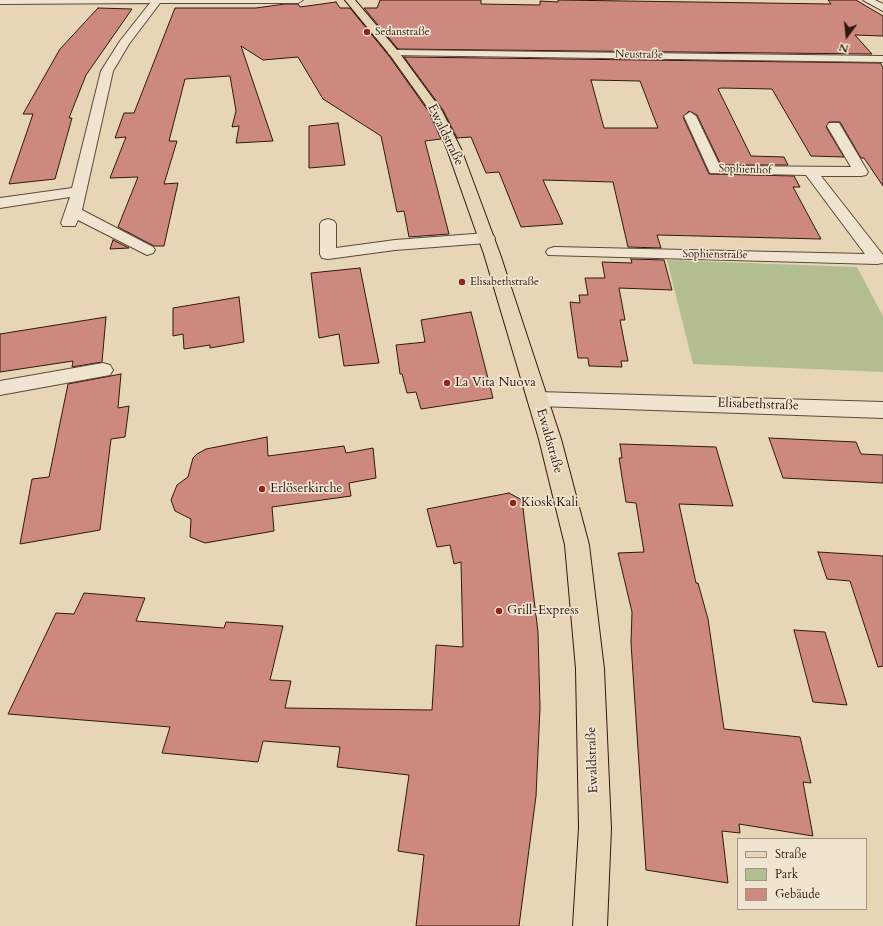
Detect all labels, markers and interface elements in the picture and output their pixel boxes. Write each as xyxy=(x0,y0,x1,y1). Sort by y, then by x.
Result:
north arrow xyxy=(827,16,867,56)
place label: Sedanstraße xyxy=(375,25,430,39)
marker: Sedanstraße xyxy=(362,27,372,37)
text: N xyxy=(837,40,850,57)
street label: Neustraße xyxy=(615,48,663,62)
street label: Ewaldstraße xyxy=(423,102,467,168)
street label: Sophienhof xyxy=(718,162,772,178)
street label: Sophienstraße xyxy=(682,248,748,262)
place label: Elisabethstraße xyxy=(470,275,539,289)
marker: Elisabethstraße xyxy=(457,277,467,287)
place label: La Vita Nuova xyxy=(455,375,536,391)
marker: La Vita Nuova xyxy=(442,378,452,388)
street label: Elisabethstraße xyxy=(717,396,799,414)
street label: Ewaldstraße xyxy=(532,407,566,475)
place label: Erlöserkirche xyxy=(270,481,342,497)
marker: Erlöserkirche xyxy=(257,484,267,494)
place label: Kiosk Kali xyxy=(521,495,578,511)
marker: Kiosk Kali xyxy=(508,498,518,508)
place label: Grill-Express xyxy=(507,603,579,619)
marker: Grill-Express xyxy=(494,606,504,616)
street label: Ewaldstraße xyxy=(584,726,602,794)
legend xyxy=(737,838,867,910)
text: Straße xyxy=(775,846,807,862)
text: Park xyxy=(775,866,798,882)
text: Gebäude xyxy=(775,886,820,902)

